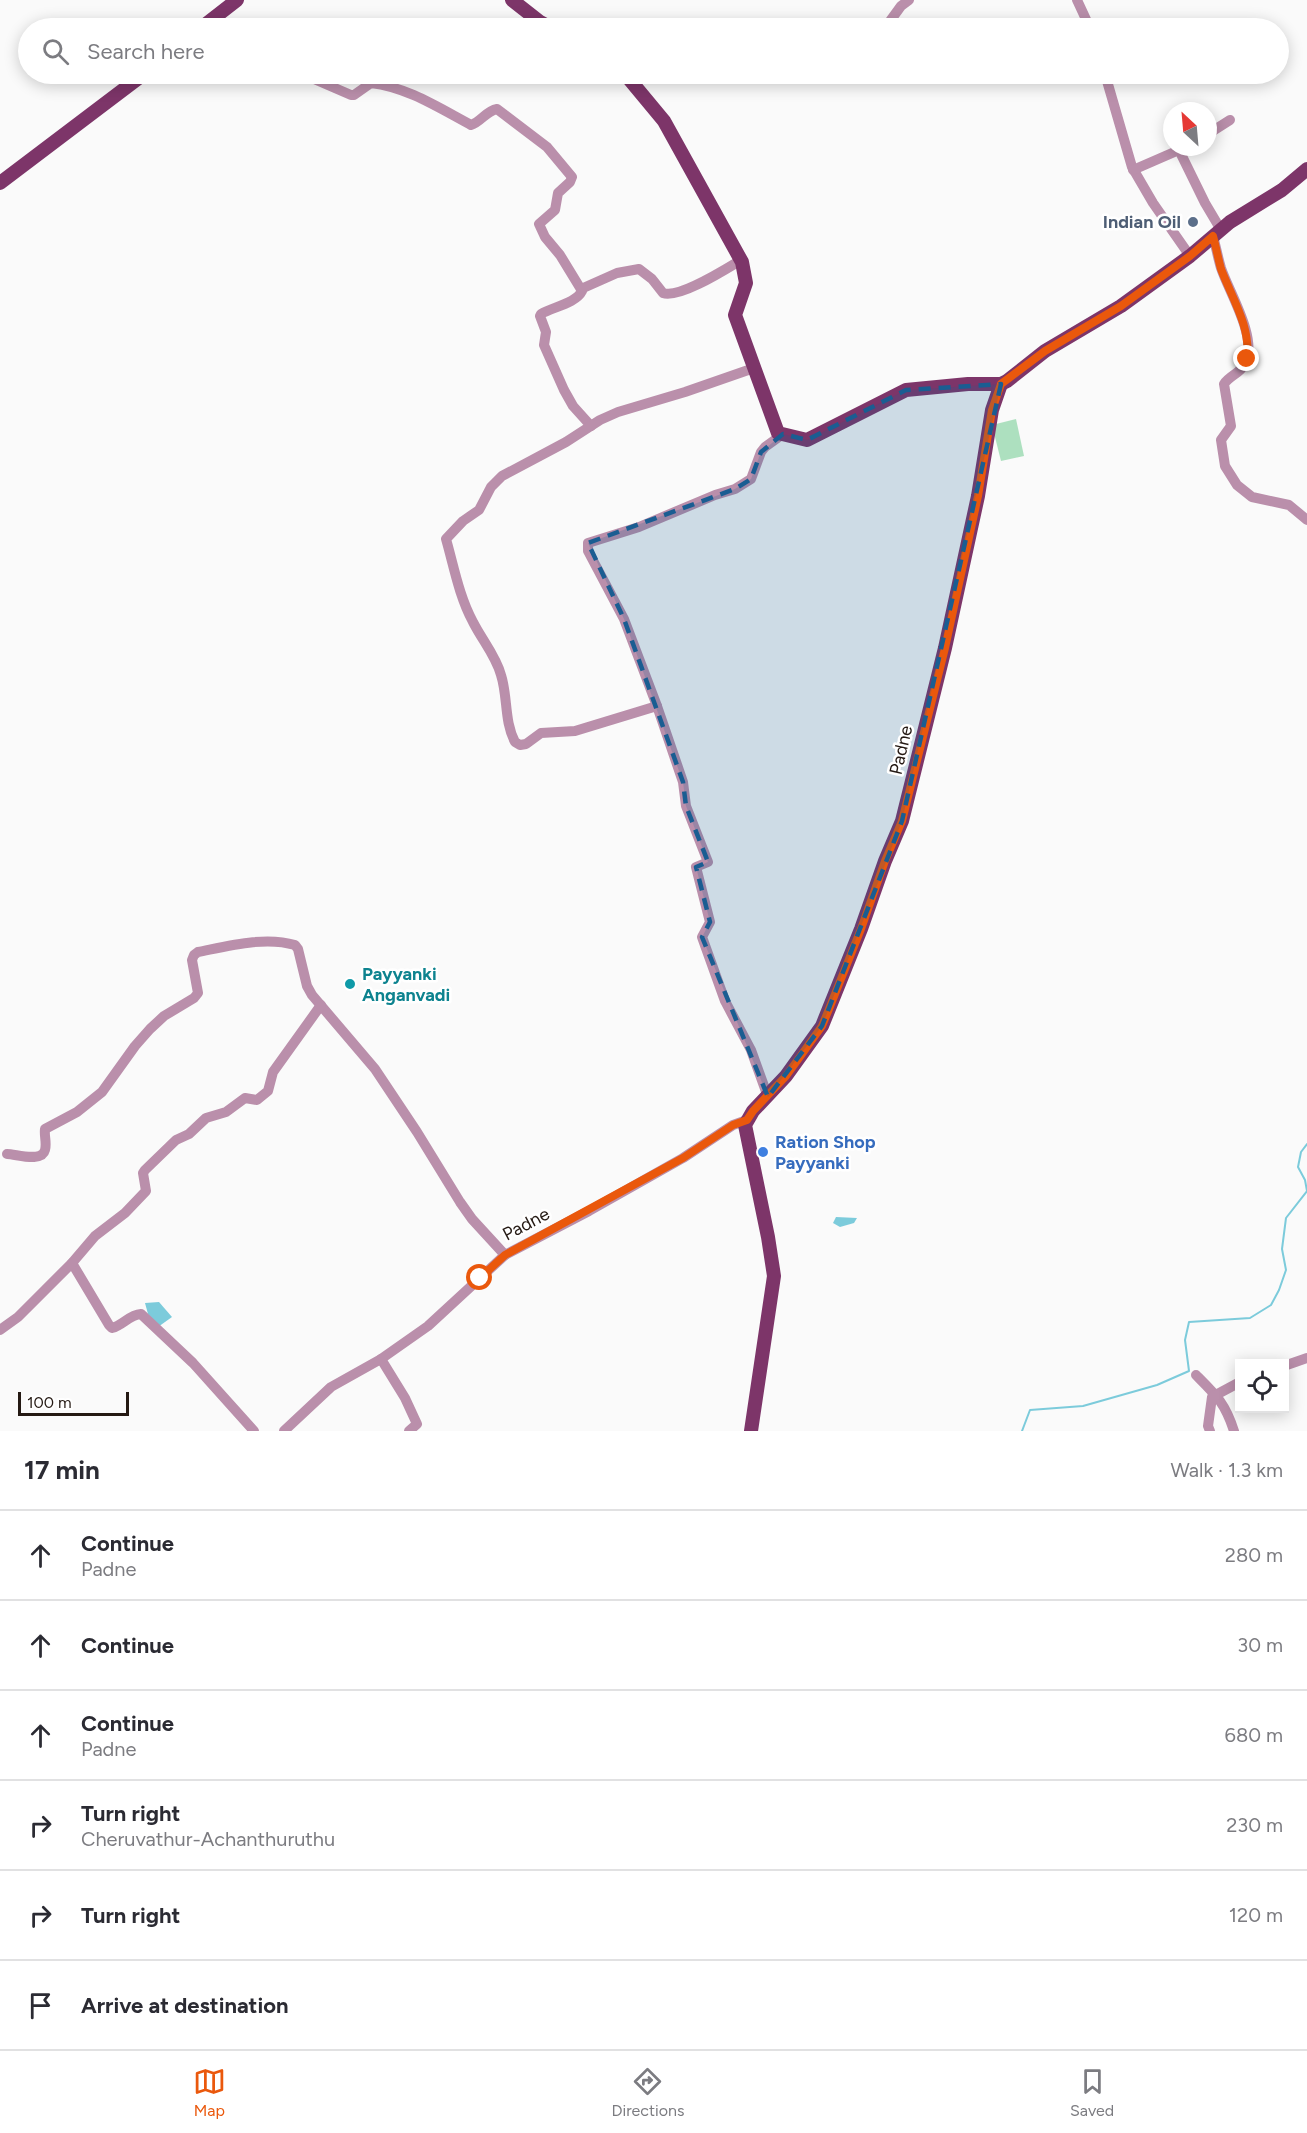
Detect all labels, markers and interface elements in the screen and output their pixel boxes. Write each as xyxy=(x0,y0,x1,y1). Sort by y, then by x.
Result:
search box xyxy=(18,18,1289,84)
icon: search xyxy=(39,35,72,68)
text: Search here xyxy=(87,38,205,65)
north arrow xyxy=(1163,102,1217,156)
place label: Indian Oil xyxy=(1103,211,1181,233)
marker: Indian Oil xyxy=(1186,215,1200,229)
route end xyxy=(1233,345,1259,371)
street label: Padne xyxy=(885,723,917,777)
place label: Payyanki Anganvadi xyxy=(362,963,450,1006)
marker: Payyanki Anganvadi xyxy=(343,977,357,991)
place label: Ration Shop Payyanki xyxy=(775,1131,876,1174)
marker: Ration Shop Payyanki xyxy=(756,1145,770,1159)
street label: Padne xyxy=(499,1203,553,1245)
route start xyxy=(466,1264,492,1290)
map controls xyxy=(1235,1359,1289,1413)
button: locate xyxy=(1235,1359,1289,1413)
scale bar xyxy=(18,1389,129,1416)
text: 100 m xyxy=(27,1393,72,1412)
text: 17 min xyxy=(24,1454,100,1486)
text: Walk · 1.3 km xyxy=(1170,1458,1283,1482)
text: Continue xyxy=(81,1530,174,1557)
icon: ahead xyxy=(24,1539,57,1572)
text: 280 m xyxy=(1225,1543,1283,1567)
text: Padne xyxy=(81,1557,136,1581)
icon: ahead xyxy=(24,1629,57,1662)
text: Continue xyxy=(81,1632,174,1659)
text: 30 m xyxy=(1237,1633,1283,1657)
text: Continue xyxy=(81,1710,174,1737)
icon: ahead xyxy=(24,1719,57,1752)
text: 680 m xyxy=(1225,1723,1283,1747)
text: Padne xyxy=(81,1737,136,1761)
text: Turn right xyxy=(81,1800,180,1827)
icon: right xyxy=(24,1809,57,1842)
text: 230 m xyxy=(1226,1813,1283,1837)
text: Cheruvathur-Achanthuruthu xyxy=(81,1827,335,1851)
icon: right xyxy=(24,1899,57,1932)
text: Turn right xyxy=(81,1902,180,1929)
text: 120 m xyxy=(1229,1903,1283,1927)
icon: arrive xyxy=(24,1989,57,2022)
text: Arrive at destination xyxy=(81,1992,289,2019)
tab: Map xyxy=(193,2065,226,2120)
tab: Directions xyxy=(611,2065,684,2120)
tab: Saved xyxy=(1070,2065,1114,2120)

